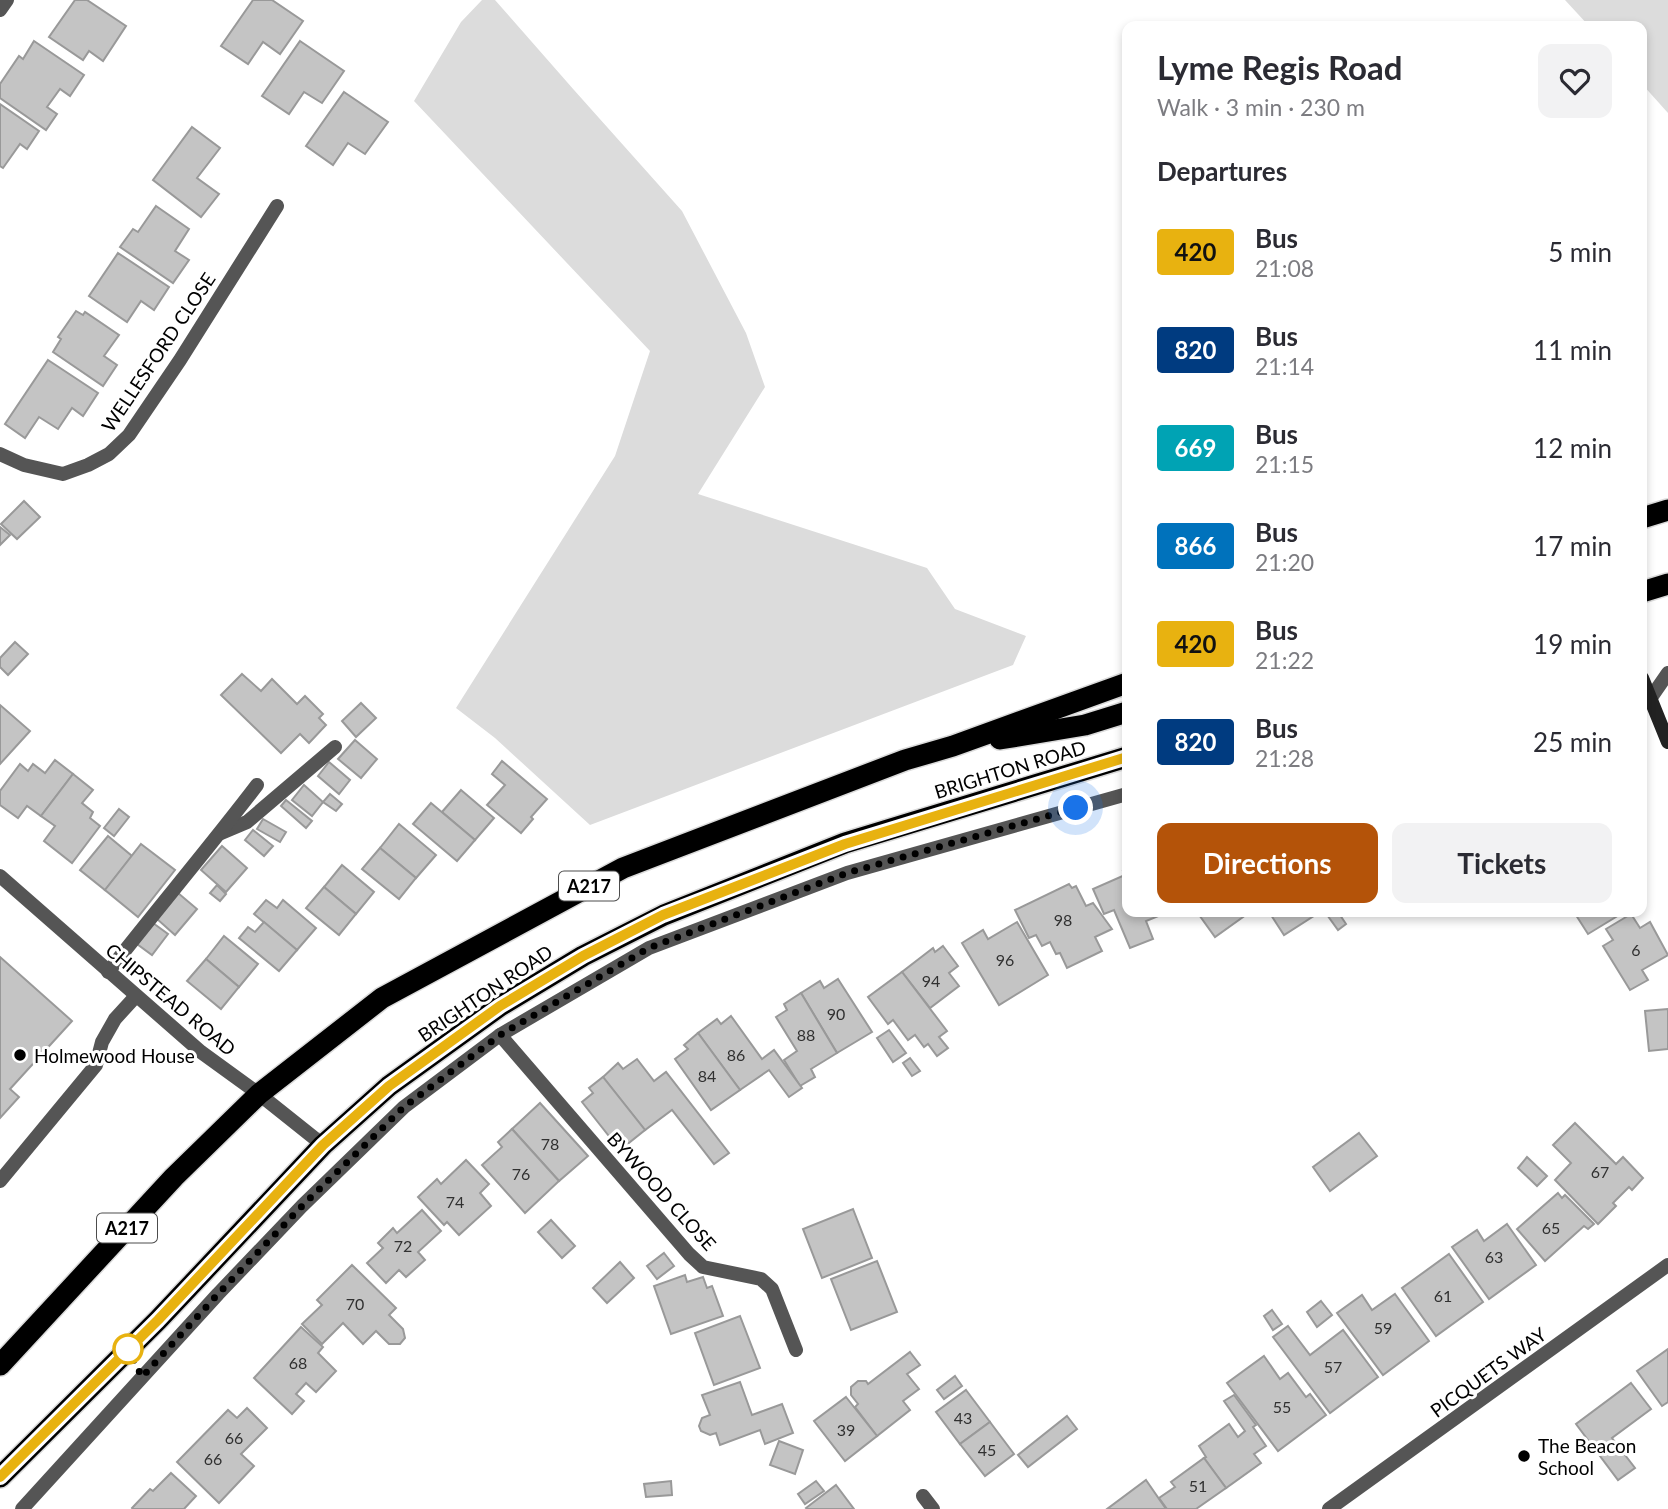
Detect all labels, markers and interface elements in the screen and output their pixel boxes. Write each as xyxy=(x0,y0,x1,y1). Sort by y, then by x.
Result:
button: heart xyxy=(1538,44,1612,118)
text: Lyme Regis Road xyxy=(1157,47,1402,87)
text: Walk · 3 min · 230 m xyxy=(1157,93,1365,121)
text: Departures xyxy=(1157,155,1287,187)
text: Bus xyxy=(1255,222,1298,254)
text: 5 min xyxy=(1548,236,1612,268)
text: 420 xyxy=(1175,237,1216,266)
text: 21:08 xyxy=(1255,254,1314,282)
street label: WELLESFORD CLOSE xyxy=(96,268,220,436)
text: Bus xyxy=(1255,320,1298,352)
text: 11 min xyxy=(1533,334,1612,366)
text: 820 xyxy=(1175,335,1216,364)
text: 21:14 xyxy=(1255,352,1314,380)
text: Bus xyxy=(1255,418,1298,450)
text: 12 min xyxy=(1533,432,1612,464)
text: 669 xyxy=(1175,433,1216,462)
text: 21:15 xyxy=(1255,450,1314,478)
text: Bus xyxy=(1255,516,1298,548)
text: 17 min xyxy=(1533,530,1612,562)
text: 866 xyxy=(1175,531,1216,560)
text: 21:20 xyxy=(1255,548,1314,576)
text: Bus xyxy=(1255,614,1298,646)
text: 19 min xyxy=(1533,628,1612,660)
text: 420 xyxy=(1175,629,1216,658)
text: 21:22 xyxy=(1255,646,1314,674)
text: Bus xyxy=(1255,712,1298,744)
text: 25 min xyxy=(1533,726,1612,758)
text: 820 xyxy=(1175,727,1216,756)
street label: BRIGHTON ROAD xyxy=(932,735,1088,803)
text: 21:28 xyxy=(1255,744,1314,772)
your location xyxy=(1058,790,1093,825)
button: Directions xyxy=(1157,823,1378,903)
button: Tickets xyxy=(1392,823,1612,903)
road number: A217 xyxy=(559,872,619,900)
house number: 98 xyxy=(1054,910,1072,929)
street label: CHIPSTEAD ROAD xyxy=(101,938,241,1060)
street label: BRIGHTON ROAD xyxy=(413,940,557,1046)
house number: 6 xyxy=(1631,940,1641,959)
house number: 96 xyxy=(996,950,1014,969)
house number: 94 xyxy=(922,971,940,990)
house number: 90 xyxy=(827,1004,845,1023)
house number: 88 xyxy=(797,1025,815,1044)
place label: Holmewood House xyxy=(34,1044,195,1067)
house number: 86 xyxy=(727,1045,745,1064)
marker: Holmewood House xyxy=(12,1047,28,1063)
house number: 84 xyxy=(698,1066,716,1085)
street label: BYWOOD CLOSE xyxy=(603,1127,721,1255)
house number: 78 xyxy=(541,1134,559,1153)
house number: 67 xyxy=(1591,1162,1609,1181)
house number: 76 xyxy=(512,1164,530,1183)
house number: 74 xyxy=(446,1192,464,1211)
road number: A217 xyxy=(97,1213,157,1242)
house number: 65 xyxy=(1542,1218,1560,1237)
house number: 72 xyxy=(394,1236,412,1255)
house number: 63 xyxy=(1485,1247,1503,1266)
house number: 61 xyxy=(1434,1286,1452,1305)
house number: 70 xyxy=(346,1294,364,1313)
house number: 59 xyxy=(1374,1318,1392,1337)
street label: PICQUETS WAY xyxy=(1426,1322,1551,1422)
unlabelled marker xyxy=(113,1334,143,1364)
house number: 68 xyxy=(289,1353,307,1372)
house number: 57 xyxy=(1324,1357,1342,1376)
house number: 55 xyxy=(1273,1397,1291,1416)
house number: 43 xyxy=(954,1408,972,1427)
house number: 39 xyxy=(837,1420,855,1439)
house number: 66 xyxy=(225,1428,243,1447)
place label: The Beacon School xyxy=(1538,1434,1636,1479)
house number: 45 xyxy=(978,1440,996,1459)
marker: The Beacon School xyxy=(1516,1448,1532,1464)
house number: 66 xyxy=(204,1449,222,1468)
house number: 51 xyxy=(1189,1476,1207,1495)

